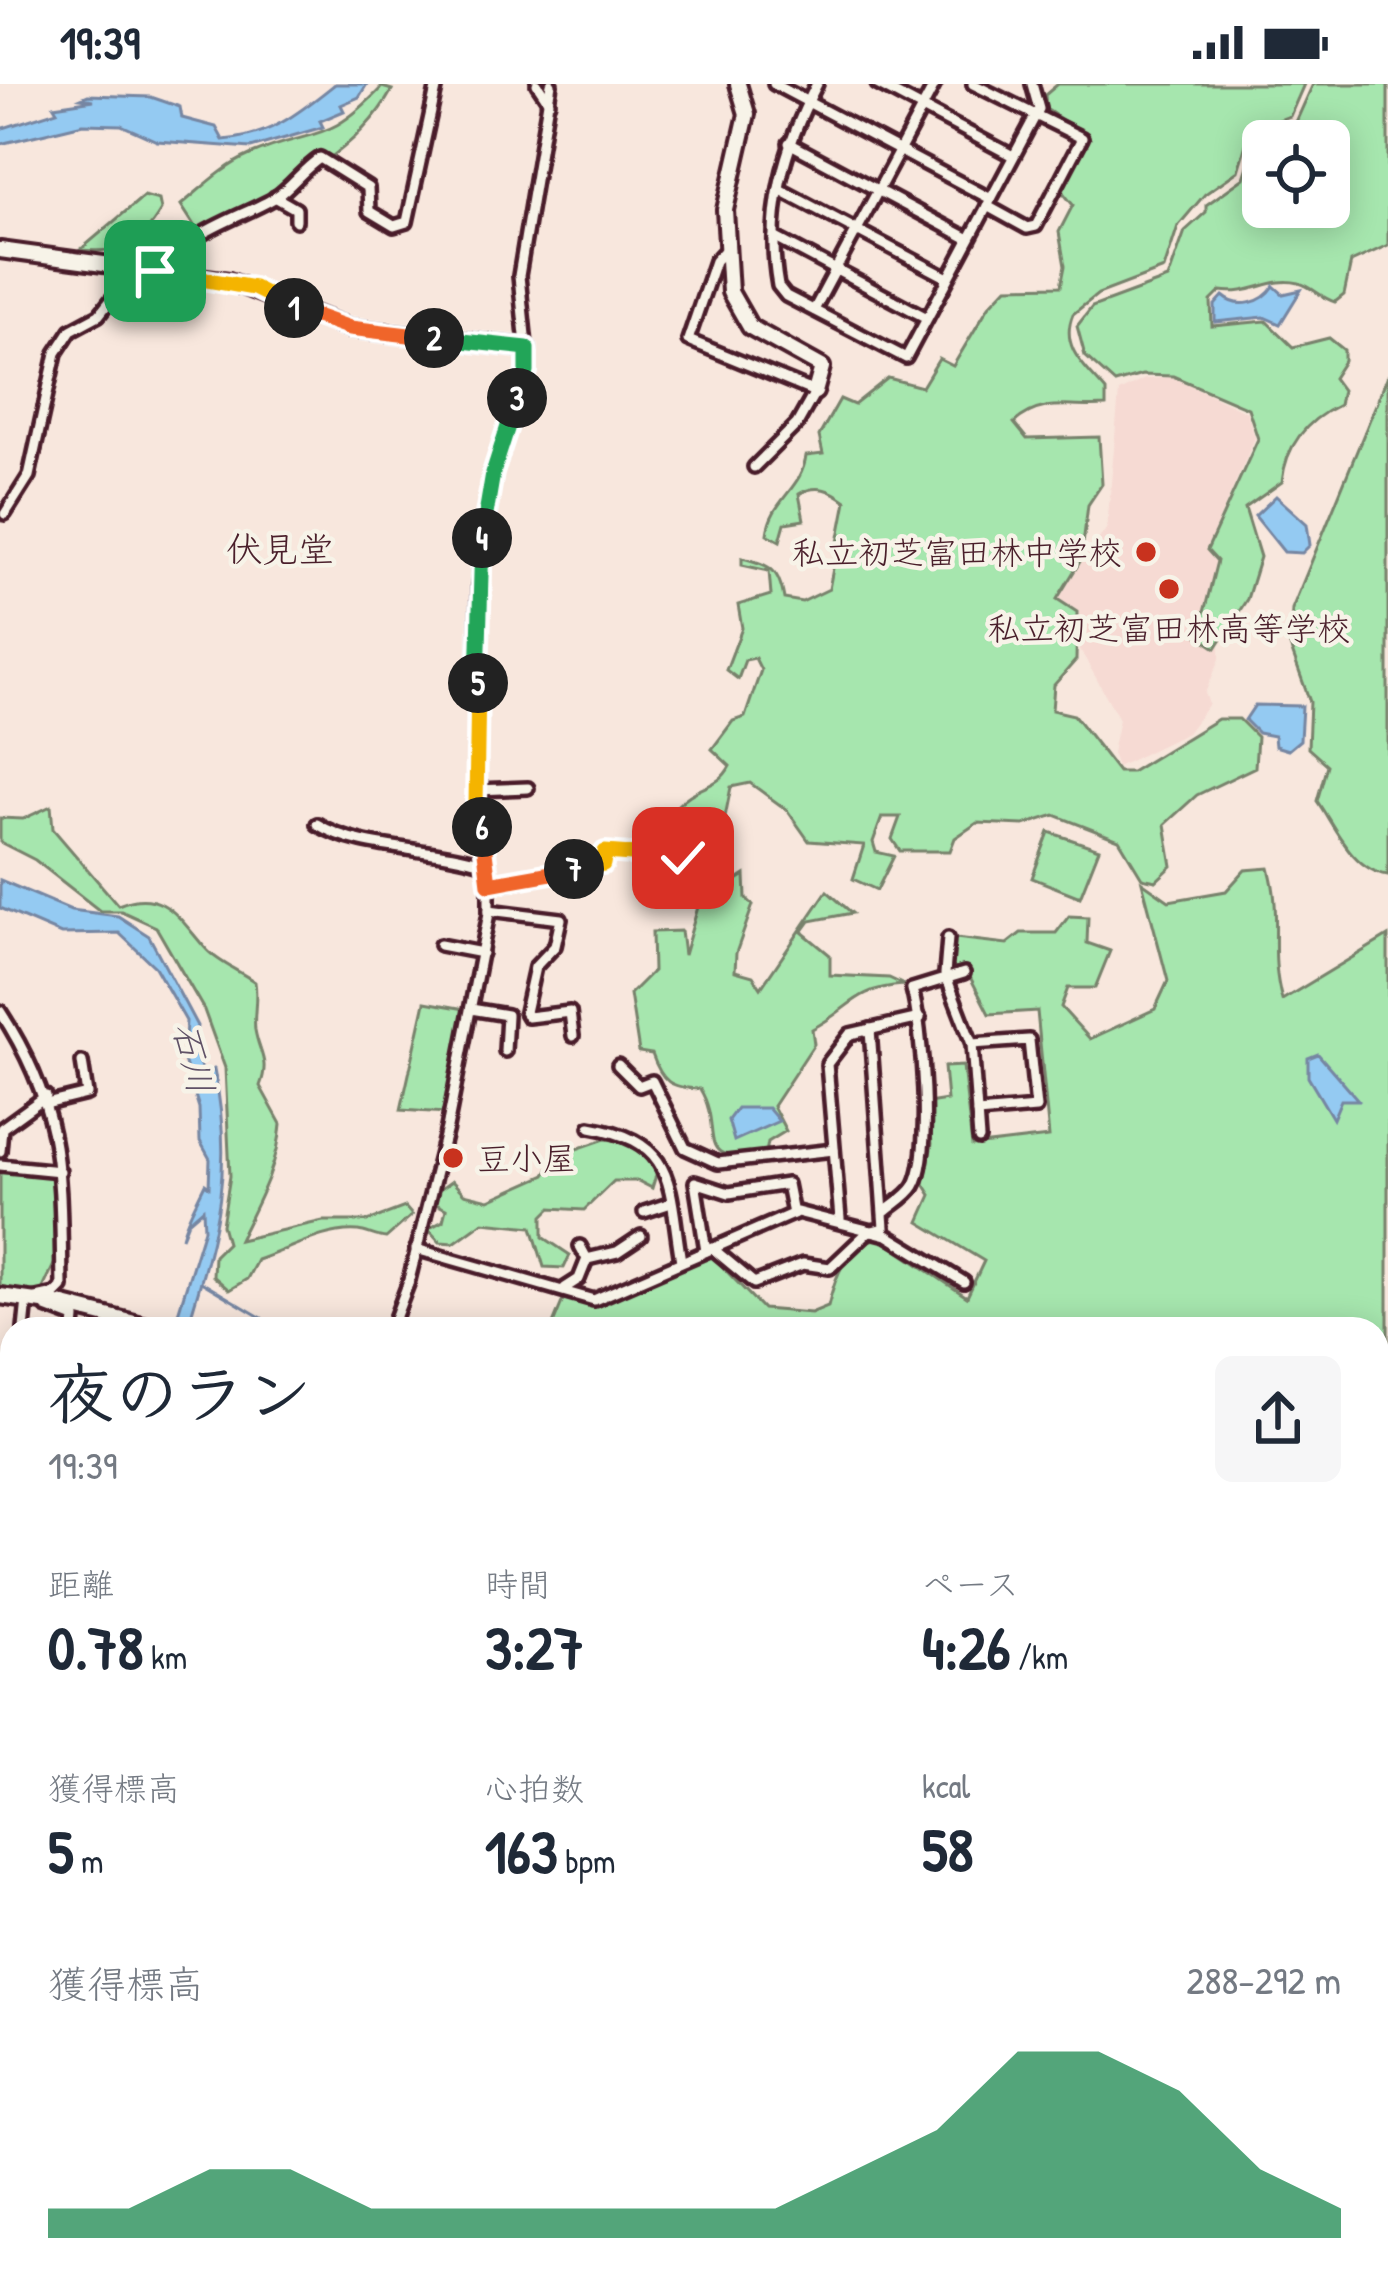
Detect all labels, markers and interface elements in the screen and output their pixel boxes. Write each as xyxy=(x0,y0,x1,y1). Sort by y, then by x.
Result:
text: 19:39 xyxy=(60,12,140,73)
map controls xyxy=(1242,120,1350,228)
button: locate xyxy=(1242,120,1350,228)
pin xyxy=(104,220,206,322)
icon: arrive xyxy=(122,238,188,304)
pin: 1 xyxy=(264,278,324,338)
text: 1 xyxy=(288,286,300,330)
pin: 2 xyxy=(404,308,464,368)
text: 2 xyxy=(426,316,442,360)
pin: 3 xyxy=(487,368,547,428)
text: 3 xyxy=(510,376,524,420)
pin: 4 xyxy=(452,508,512,568)
text: 4 xyxy=(476,516,488,560)
district label: 伏見堂 xyxy=(226,524,334,573)
place label: 私立初芝富田林中学校 xyxy=(792,530,1122,574)
marker: 私立初芝富田林中学校 xyxy=(1133,539,1159,565)
marker: 私立初芝富田林高等学校 xyxy=(1156,576,1182,602)
place label: 私立初芝富田林高等学校 xyxy=(988,606,1351,650)
pin: 5 xyxy=(448,653,508,713)
text: 5 xyxy=(471,661,485,705)
pin: 6 xyxy=(452,797,512,857)
text: 6 xyxy=(475,805,489,849)
pin xyxy=(632,807,734,909)
icon: check xyxy=(650,825,716,891)
pin: 7 xyxy=(544,839,604,899)
text: 7 xyxy=(566,847,582,891)
water label: 石川 xyxy=(162,1017,227,1099)
place label: 豆小屋 xyxy=(477,1136,576,1180)
marker: 豆小屋 xyxy=(440,1145,466,1171)
text: 夜のラン xyxy=(48,1348,312,1438)
button: share xyxy=(1215,1356,1341,1482)
text: 19:39 xyxy=(48,1438,117,1491)
text: 距離 xyxy=(48,1562,114,1606)
text: 時間 xyxy=(485,1562,551,1606)
text: ペース xyxy=(922,1562,1019,1606)
text: 0.78 xyxy=(48,1606,143,1688)
text: 3:27 xyxy=(485,1606,584,1688)
text: 4:26 xyxy=(922,1606,1010,1688)
text: km xyxy=(143,1635,187,1679)
text: /km xyxy=(1010,1635,1068,1679)
text: kcal xyxy=(922,1764,970,1808)
text: 獲得標高 xyxy=(48,1766,180,1810)
text: 心拍数 xyxy=(485,1766,584,1810)
text: 58 xyxy=(922,1808,973,1890)
text: 5 xyxy=(48,1810,73,1892)
text: 163 xyxy=(485,1810,558,1892)
text: m xyxy=(73,1839,103,1883)
text: bpm xyxy=(558,1839,615,1883)
text: 288–292 m xyxy=(1186,1953,1341,2006)
text: 獲得標高 xyxy=(48,1957,204,2010)

